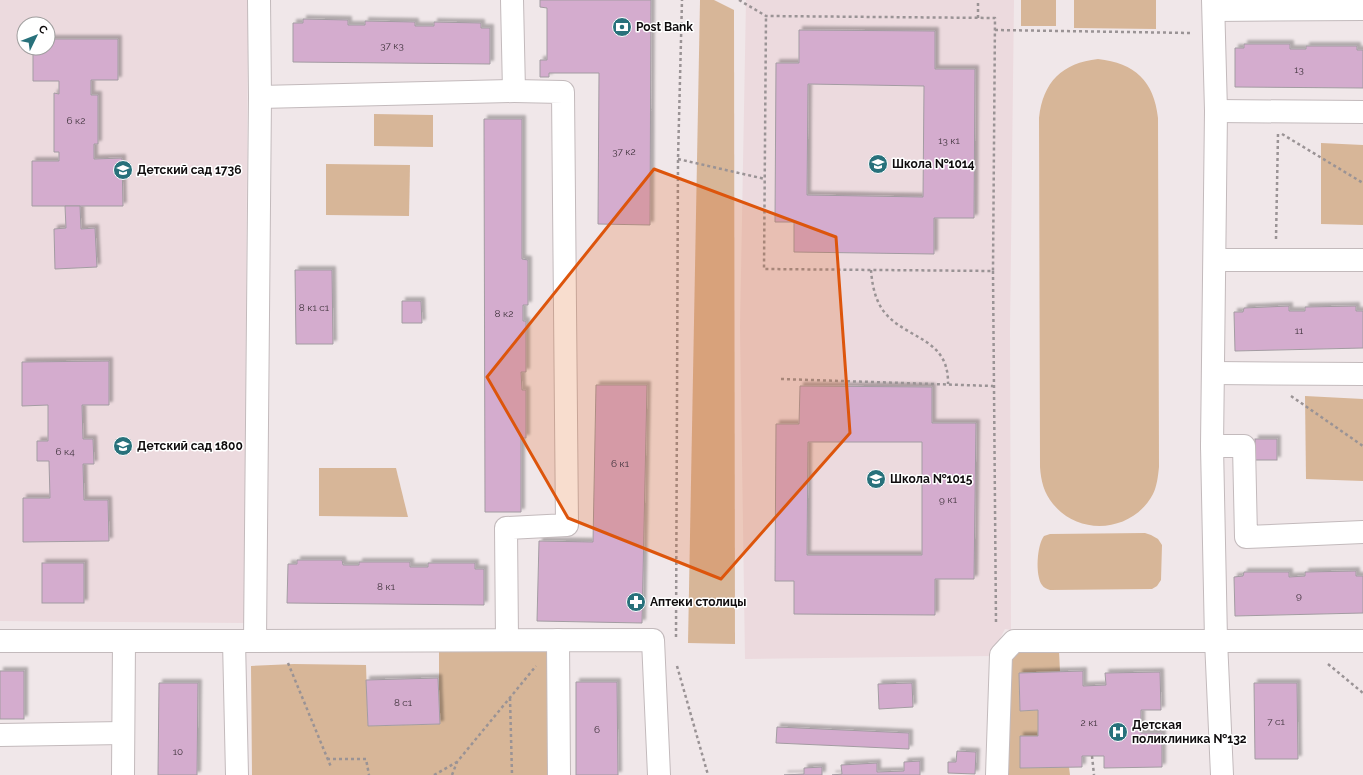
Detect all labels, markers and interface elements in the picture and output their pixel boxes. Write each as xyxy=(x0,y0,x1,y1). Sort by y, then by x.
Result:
north arrow xyxy=(16,16,56,56)
bank icon: Post Bank xyxy=(611,16,633,38)
place label: Post Bank xyxy=(636,20,693,34)
text: С xyxy=(36,22,51,37)
house number: 37 к3 xyxy=(380,40,404,51)
house number: 13 xyxy=(1294,64,1304,75)
house number: 6 к2 xyxy=(67,115,86,126)
house number: 13 к1 xyxy=(938,135,961,146)
house number: 37 к2 xyxy=(612,146,636,157)
school or university icon: Школа №1014 xyxy=(867,153,889,175)
place label: Школа №1014 xyxy=(892,157,975,171)
school or university icon: Детский сад 1736 xyxy=(112,159,134,181)
place label: Детский сад 1736 xyxy=(137,163,242,177)
house number: 8 к1 с1 xyxy=(299,302,330,313)
house number: 8 к2 xyxy=(495,308,513,319)
house number: 11 xyxy=(1295,325,1304,336)
school or university icon: Детский сад 1800 xyxy=(112,435,134,457)
place label: Детский сад 1800 xyxy=(137,439,243,453)
house number: 6 к4 xyxy=(55,446,75,457)
house number: 6 к1 xyxy=(611,458,630,469)
school or university icon: Школа №1015 xyxy=(865,468,887,490)
place label: Школа №1015 xyxy=(890,472,973,486)
house number: 9 к1 xyxy=(939,494,958,505)
house number: 8 к1 xyxy=(377,581,396,592)
house number: 9 xyxy=(1296,590,1302,601)
pharmacy icon: Аптеки столицы xyxy=(625,591,647,613)
place label: Аптеки столицы xyxy=(650,595,746,609)
house number: 8 с1 xyxy=(394,697,413,708)
house number: 7 с1 xyxy=(1267,716,1286,727)
house number: 2 к1 xyxy=(1080,717,1098,728)
place label: Детская поликлиника №132 xyxy=(1132,718,1247,746)
hospital icon: Детская поликлиника №132 xyxy=(1107,721,1129,743)
house number: 6 xyxy=(594,724,600,735)
house number: 10 xyxy=(173,746,183,757)

